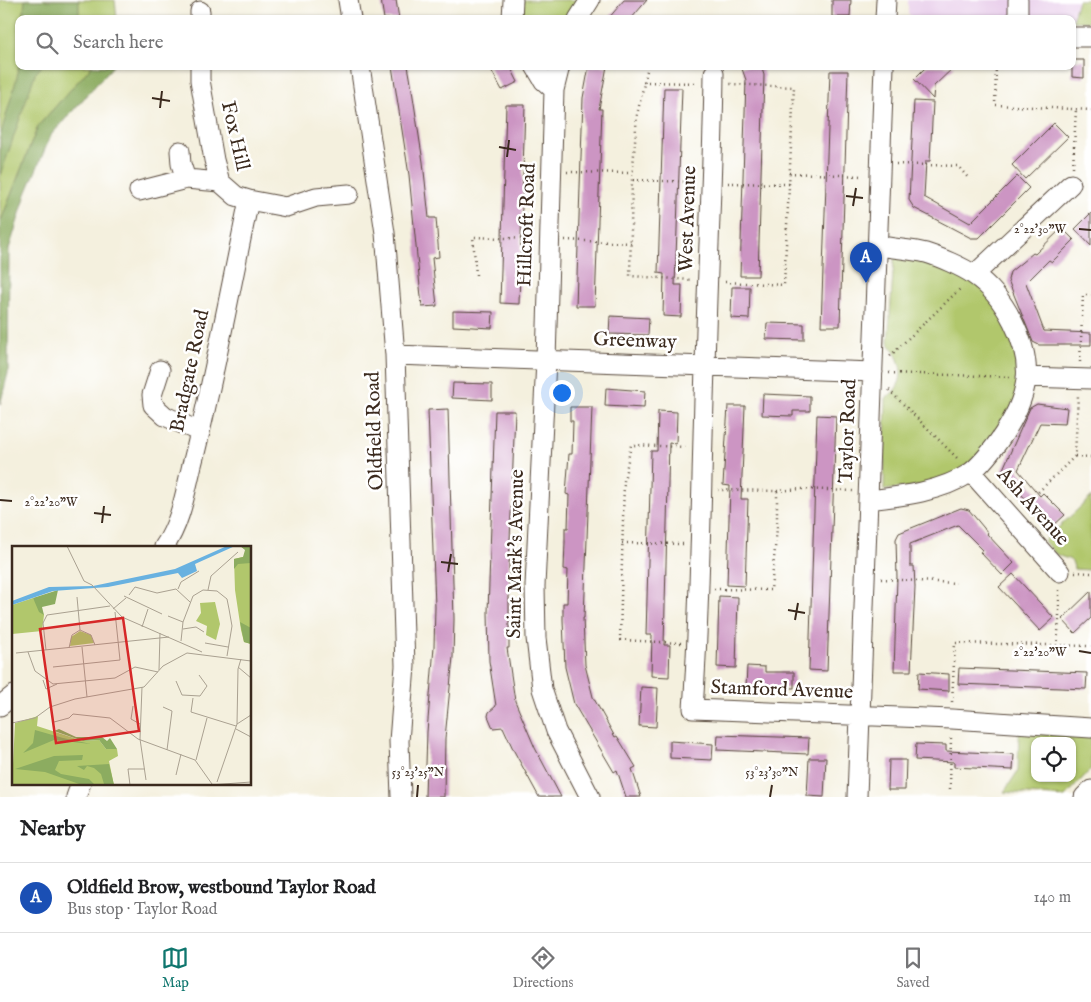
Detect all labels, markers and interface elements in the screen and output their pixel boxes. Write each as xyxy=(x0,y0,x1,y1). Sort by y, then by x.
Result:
search box xyxy=(15,15,1076,70)
icon: search xyxy=(33,29,61,57)
text: Search here xyxy=(73,31,164,55)
street label: Fox Hill xyxy=(215,99,255,174)
street label: Hillcroft Road xyxy=(512,162,542,287)
street label: West Avenue xyxy=(674,165,702,273)
text: 2°22'30"W xyxy=(1014,222,1066,237)
pin: A xyxy=(850,242,882,283)
street label: Bradgate Road xyxy=(165,307,215,435)
street label: Greenway xyxy=(593,327,677,355)
street label: Oldfield Road xyxy=(360,371,390,491)
street label: Taylor Road xyxy=(834,378,862,483)
your location xyxy=(549,380,575,406)
street label: Ash Avenue xyxy=(991,462,1075,551)
street label: Saint Mark's Avenue xyxy=(502,469,530,639)
text: 2°22'20"W xyxy=(25,495,78,510)
inset map xyxy=(12,546,251,784)
text: 2°22'20"W xyxy=(1014,645,1067,660)
street label: Stamford Avenue xyxy=(710,675,854,705)
map controls xyxy=(1031,737,1076,782)
button: locate xyxy=(1031,737,1076,782)
text: 53°23'25"N xyxy=(392,765,445,780)
text: 53°23'30"N xyxy=(746,765,799,780)
text: Nearby xyxy=(20,816,85,843)
text: Oldfield Brow, westbound Taylor Road xyxy=(67,876,376,900)
text: A xyxy=(31,888,41,908)
text: 140 m xyxy=(1033,888,1071,908)
text: Bus stop · Taylor Road xyxy=(67,900,217,920)
tab: Map xyxy=(161,944,189,992)
tab: Directions xyxy=(512,944,573,992)
tab: Saved xyxy=(896,944,929,992)

